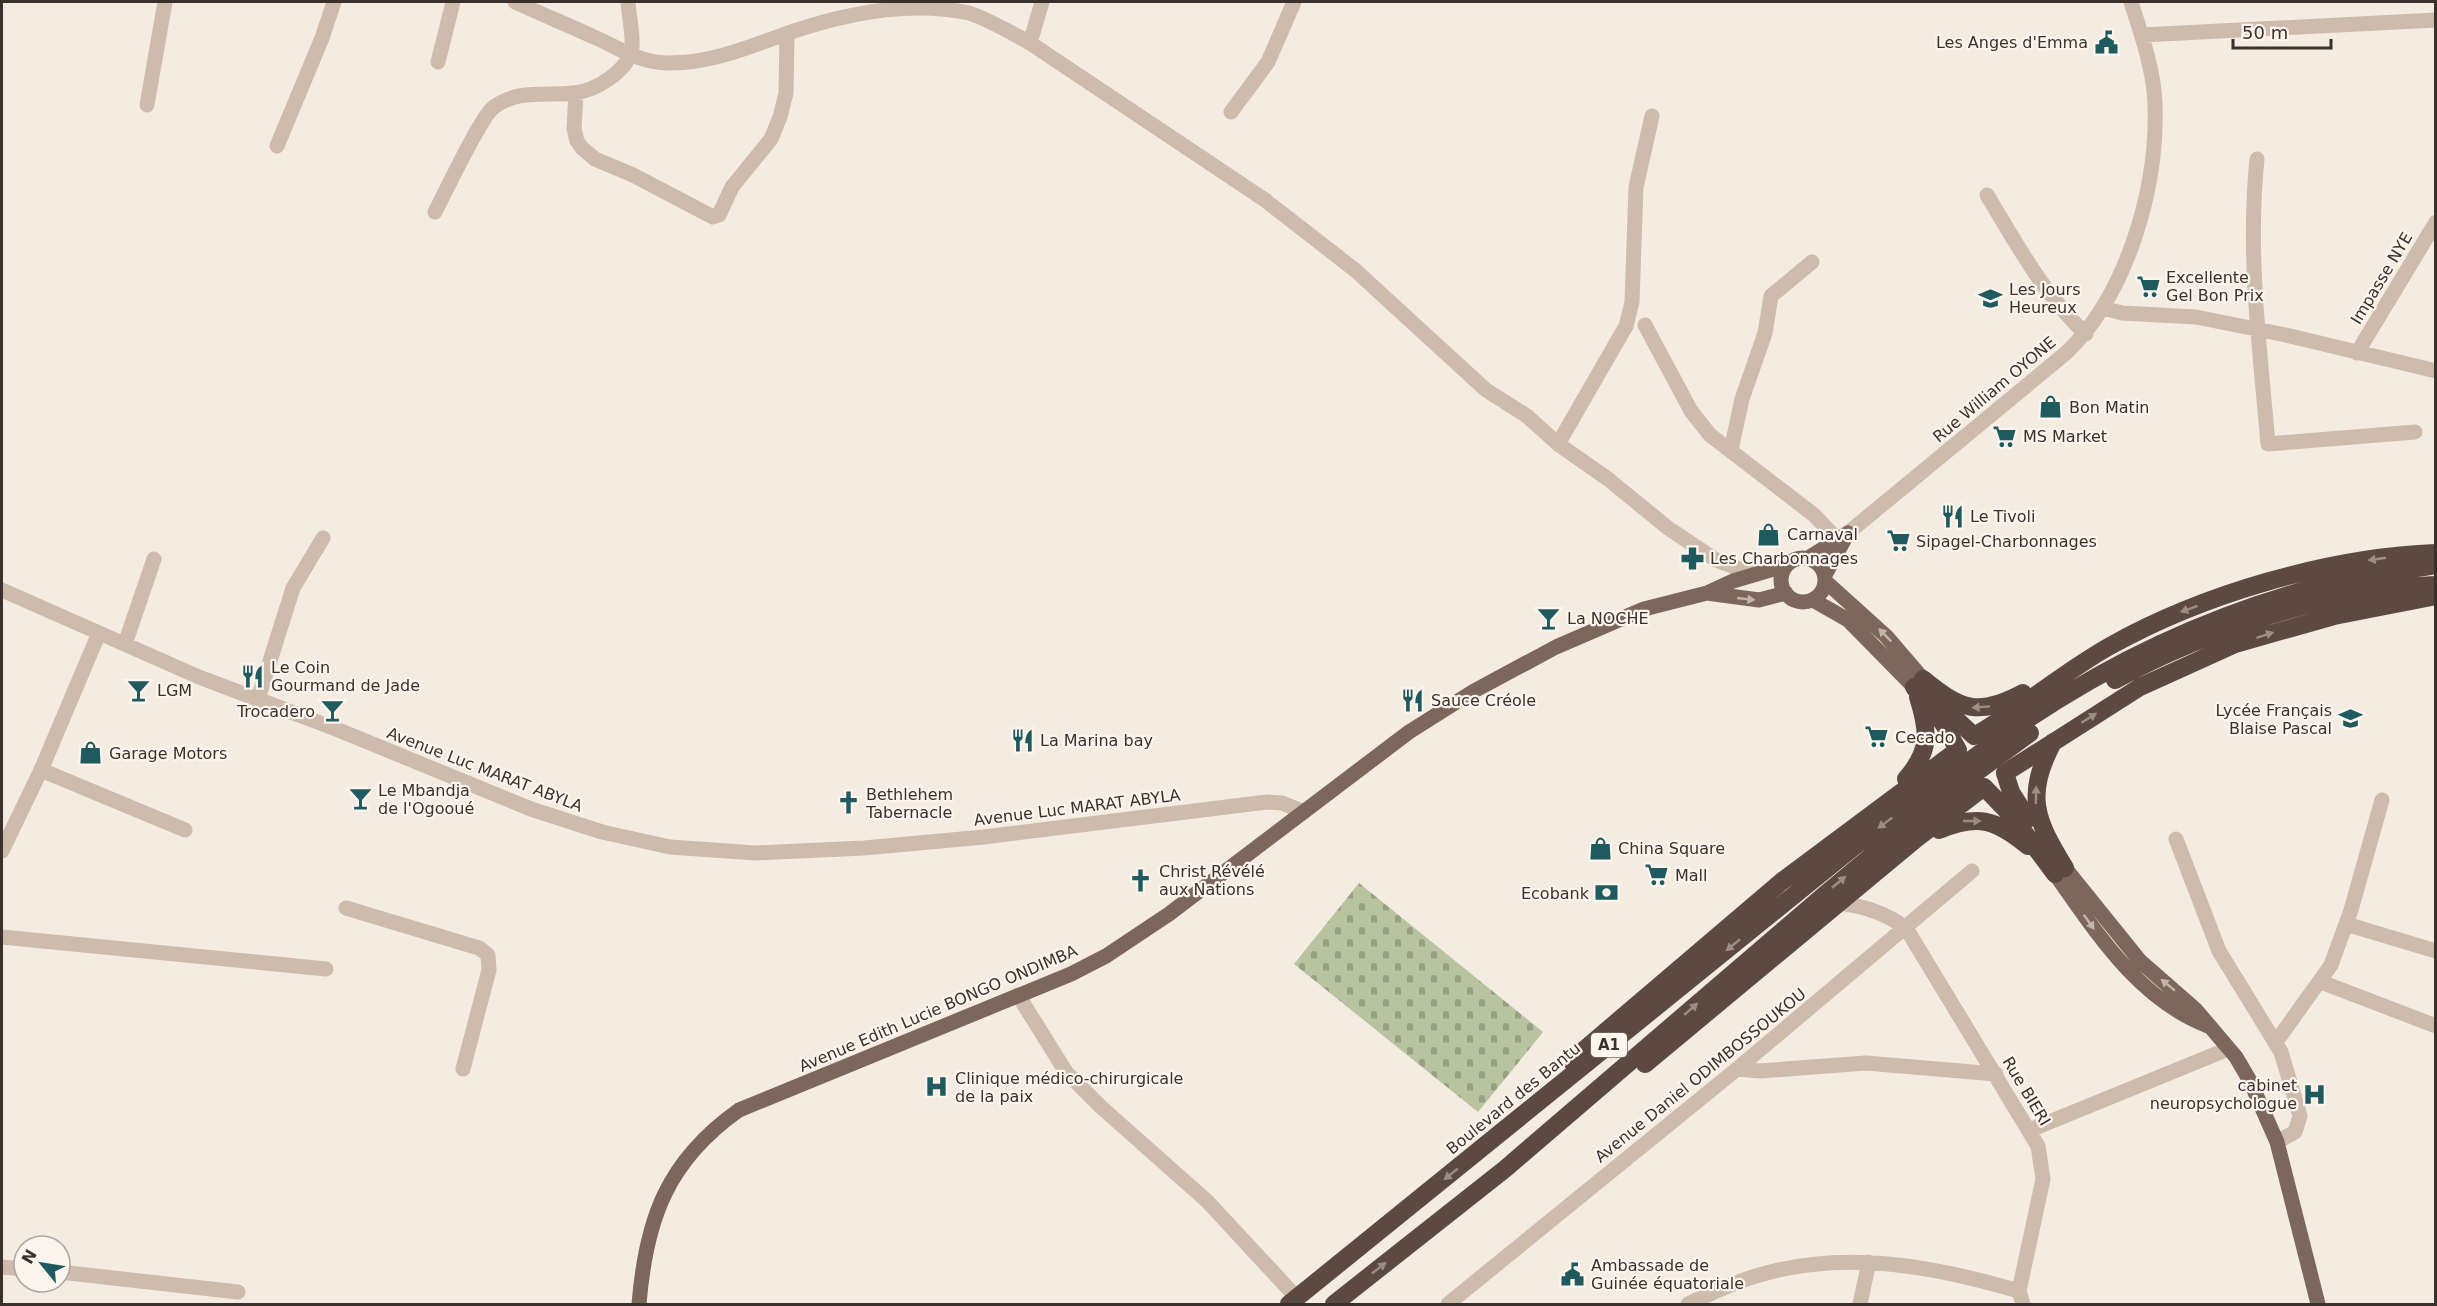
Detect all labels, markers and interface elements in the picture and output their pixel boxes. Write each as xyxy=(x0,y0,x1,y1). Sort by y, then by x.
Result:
scale bar xyxy=(2233,12,2330,50)
text: 50 m xyxy=(2242,22,2288,43)
public building icon: Les Anges d'Emma xyxy=(2093,29,2119,55)
place label: Les Anges d'Emma xyxy=(1936,33,2088,52)
street label: Impasse NYE xyxy=(2347,229,2416,328)
place label: Excellente Gel Bon Prix xyxy=(2166,268,2264,305)
supermarket icon: Excellente Gel Bon Prix xyxy=(2135,273,2161,299)
place label: Les Jours Heureux xyxy=(2009,280,2080,317)
school or university icon: Les Jours Heureux xyxy=(1978,285,2004,311)
street label: Rue William OYONE xyxy=(1929,332,2060,446)
shop icon: Bon Matin xyxy=(2038,394,2064,420)
place label: Bon Matin xyxy=(2069,398,2149,417)
supermarket icon: MS Market xyxy=(1992,423,2018,449)
place label: MS Market xyxy=(2023,427,2107,446)
restaurant icon: Le Tivoli xyxy=(1939,503,1965,529)
place label: Le Tivoli xyxy=(1970,507,2035,526)
shop icon: Carnaval xyxy=(1756,521,1782,547)
place label: Carnaval xyxy=(1787,525,1858,544)
supermarket icon: Sipagel-Charbonnages xyxy=(1885,528,1911,554)
place label: Sipagel-Charbonnages xyxy=(1916,532,2097,551)
pharmacy icon: Les Charbonnages xyxy=(1679,545,1705,571)
place label: Les Charbonnages xyxy=(1710,549,1858,568)
one-way arrow xyxy=(2368,555,2387,564)
one-way arrow xyxy=(1737,594,1756,604)
bar icon: La NOCHE xyxy=(1536,605,1562,631)
one-way arrow xyxy=(2180,605,2198,615)
place label: La NOCHE xyxy=(1567,609,1649,628)
one-way arrow xyxy=(1878,627,1892,642)
one-way arrow xyxy=(2256,629,2274,639)
place label: Le Coin Gourmand de Jade xyxy=(271,658,420,695)
restaurant icon: Le Coin Gourmand de Jade xyxy=(240,663,266,689)
bar icon: LGM xyxy=(126,677,152,703)
place label: LGM xyxy=(157,681,192,700)
restaurant icon: Sauce Créole xyxy=(1400,687,1426,713)
place label: Sauce Créole xyxy=(1431,691,1536,710)
bar icon: Trocadero xyxy=(320,698,346,724)
place label: Lycée Français Blaise Pascal xyxy=(2216,701,2332,738)
place label: Trocadero xyxy=(236,702,315,721)
one-way arrow xyxy=(1972,703,1991,712)
school or university icon: Lycée Français Blaise Pascal xyxy=(2337,706,2363,732)
one-way arrow xyxy=(2081,712,2097,723)
street label: Avenue Luc MARAT ABYLA xyxy=(384,723,585,816)
supermarket icon: Cecado xyxy=(1864,724,1890,750)
restaurant icon: La Marina bay xyxy=(1009,727,1035,753)
place label: Cecado xyxy=(1895,728,1955,747)
place label: La Marina bay xyxy=(1040,731,1153,750)
shop icon: Garage Motors xyxy=(78,740,104,766)
place label: Garage Motors xyxy=(109,744,227,763)
place label: Le Mbandja de l'Ogooué xyxy=(378,781,474,818)
place label: Bethlehem Tabernacle xyxy=(865,785,953,822)
street label: Avenue Luc MARAT ABYLA xyxy=(973,785,1182,830)
bar icon: Le Mbandja de l'Ogooué xyxy=(347,786,373,812)
one-way arrow xyxy=(2031,786,2041,805)
church icon: Bethlehem Tabernacle xyxy=(835,790,861,816)
one-way arrow xyxy=(1963,816,1982,826)
one-way arrow xyxy=(1877,817,1893,830)
shop icon: China Square xyxy=(1587,835,1613,861)
place label: China Square xyxy=(1618,839,1725,858)
place label: Christ Révélé aux Nations xyxy=(1159,862,1265,899)
supermarket icon: Mall xyxy=(1644,862,1670,888)
place label: Mall xyxy=(1675,866,1708,885)
church icon: Christ Révélé aux Nations xyxy=(1128,867,1154,893)
one-way arrow xyxy=(1831,876,1846,889)
bank icon: Ecobank xyxy=(1594,880,1620,906)
place label: Ecobank xyxy=(1521,884,1590,903)
one-way arrow xyxy=(2083,914,2095,930)
one-way arrow xyxy=(1726,938,1741,951)
street label: Avenue Edith Lucie BONGO ONDIMBA xyxy=(796,941,1080,1076)
one-way arrow xyxy=(2160,979,2175,991)
street label: Avenue Daniel ODIMBOSSOUKOU xyxy=(1591,984,1810,1166)
one-way arrow xyxy=(1683,1003,1698,1016)
road number: A1 xyxy=(1591,1033,1627,1057)
street label: Boulevard des Bantu xyxy=(1443,1039,1584,1158)
street label: Rue BIERI xyxy=(1999,1053,2055,1129)
place label: Clinique médico-chirurgicale de la paix xyxy=(955,1069,1183,1106)
hospital icon: Clinique médico-chirurgicale de la paix xyxy=(924,1074,950,1100)
place label: cabinet neuropsychologue xyxy=(2150,1076,2297,1113)
hospital icon: cabinet neuropsychologue xyxy=(2302,1081,2328,1107)
one-way arrow xyxy=(1443,1167,1459,1180)
north arrow xyxy=(12,1234,72,1294)
text: N xyxy=(18,1246,41,1267)
place label: Ambassade de Guinée équatoriale xyxy=(1591,1256,1744,1293)
public building icon: Ambassade de Guinée équatoriale xyxy=(1560,1261,1586,1287)
one-way arrow xyxy=(1372,1262,1387,1274)

